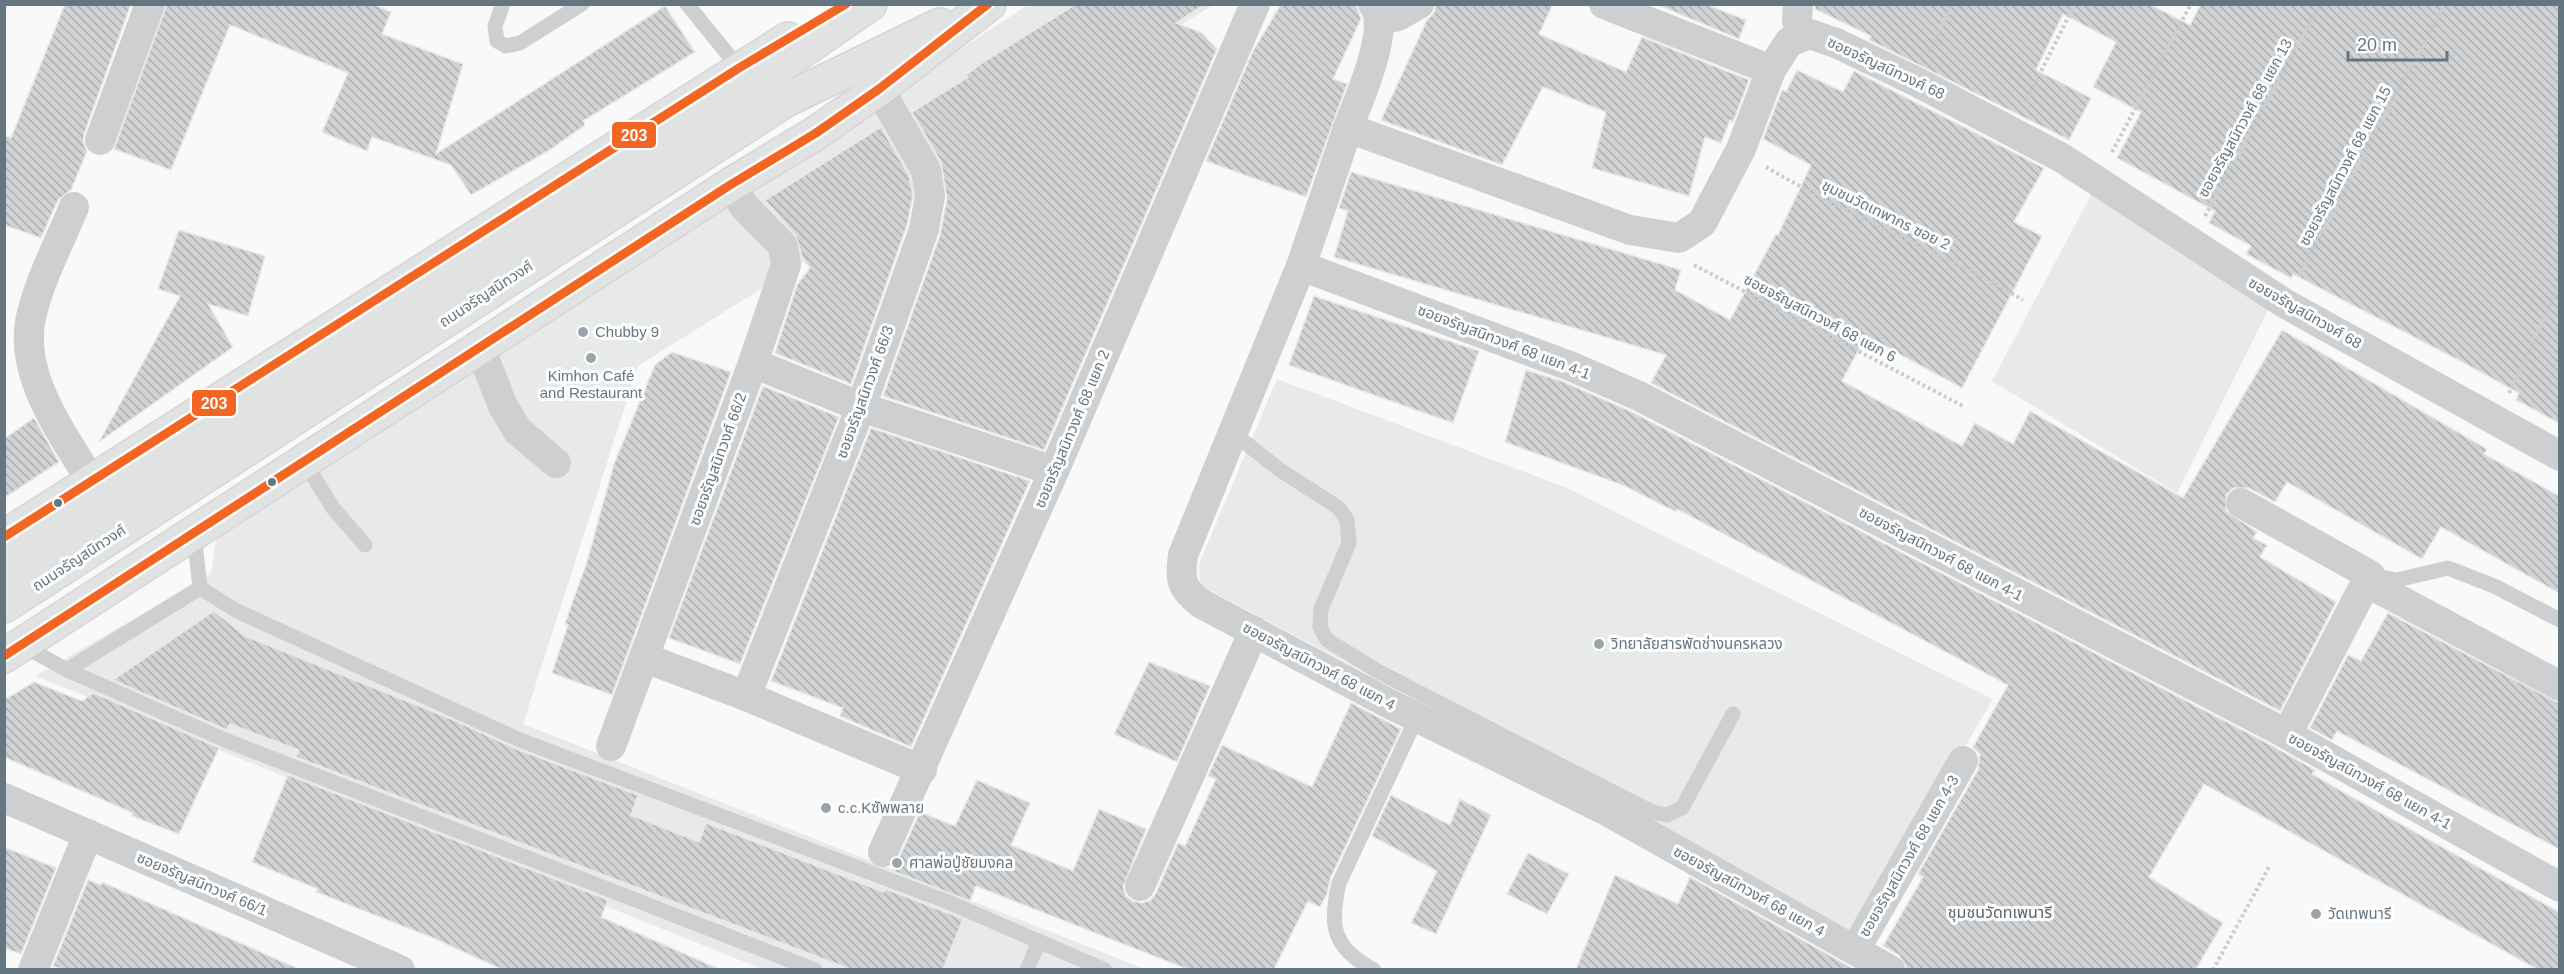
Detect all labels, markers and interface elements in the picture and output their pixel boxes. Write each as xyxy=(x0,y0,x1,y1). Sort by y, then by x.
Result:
scale bar xyxy=(2348,24,2447,62)
street label: ซอยจรัญสนิทวงศ์ 68 xyxy=(1825,33,1948,102)
text: 20 m xyxy=(2357,35,2397,55)
street label: ซอยจรัญสนิทวงศ์ 68 แยก 13 xyxy=(2194,36,2295,200)
street label: ซอยจรัญสนิทวงศ์ 68 แยก 15 xyxy=(2295,83,2394,249)
line badge: 203 xyxy=(611,121,657,149)
text: 203 xyxy=(621,127,647,144)
street label: ชุมชนวัดเทพากร ซอย 2 xyxy=(1819,176,1953,254)
street label: ถนนจรัญสนิทวงศ์ xyxy=(436,257,536,330)
street label: ซอยจรัญสนิทวงศ์ 68 แยก 6 xyxy=(1741,270,1899,365)
street label: ซอยจรัญสนิทวงศ์ 68 xyxy=(2246,273,2365,352)
street label: ซอยจรัญสนิทวงศ์ 68 แยก 4-1 xyxy=(1416,301,1593,382)
place label: Chubby 9 xyxy=(595,323,659,340)
street label: ซอยจรัญสนิทวงศ์ 66/3 xyxy=(833,323,896,460)
marker: Chubby 9 xyxy=(576,325,590,339)
street label: ซอยจรัญสนิทวงศ์ 68 แยก 2 xyxy=(1030,347,1113,510)
marker: Kimhon Café and Restaurant xyxy=(584,351,598,365)
place label: Kimhon Café and Restaurant xyxy=(540,367,643,401)
line badge: 203 xyxy=(191,389,237,417)
street label: ซอยจรัญสนิทวงศ์ 66/2 xyxy=(686,390,749,527)
text: 203 xyxy=(201,395,227,412)
unlabelled marker xyxy=(266,476,278,488)
unlabelled marker xyxy=(52,497,64,509)
street label: ซอยจรัญสนิทวงศ์ 68 แยก 4-1 xyxy=(1856,503,2026,604)
street label: ถนนจรัญสนิทวงศ์ xyxy=(29,521,129,594)
street label: ซอยจรัญสนิทวงศ์ 68 แยก 4 xyxy=(1240,618,1398,713)
place label: วิทยาลัยสารพัดช่างนครหลวง xyxy=(1611,635,1783,652)
marker: วิทยาลัยสารพัดช่างนครหลวง xyxy=(1592,637,1606,651)
street label: ซอยจรัญสนิทวงศ์ 68 แยก 4-1 xyxy=(2286,729,2455,832)
street label: ซอยจรัญสนิทวงศ์ 68 แยก 4-3 xyxy=(1855,772,1962,939)
place label: c.c.Kซัพพลาย xyxy=(838,799,924,816)
marker: c.c.Kซัพพลาย xyxy=(819,801,833,815)
street label: ซอยจรัญสนิทวงศ์ 68 แยก 4 xyxy=(1671,842,1828,939)
street label: ซอยจรัญสนิทวงศ์ 66/1 xyxy=(134,848,270,919)
place label: ศาลพ่อปู่ชัยมงคล xyxy=(909,854,1013,872)
marker: ศาลพ่อปู่ชัยมงคล xyxy=(890,856,904,870)
district label: ชุมชนวัดทเพนารี xyxy=(1948,904,2052,922)
place label: วัดเทพนารี xyxy=(2328,905,2391,922)
marker: วัดเทพนารี xyxy=(2309,907,2323,921)

